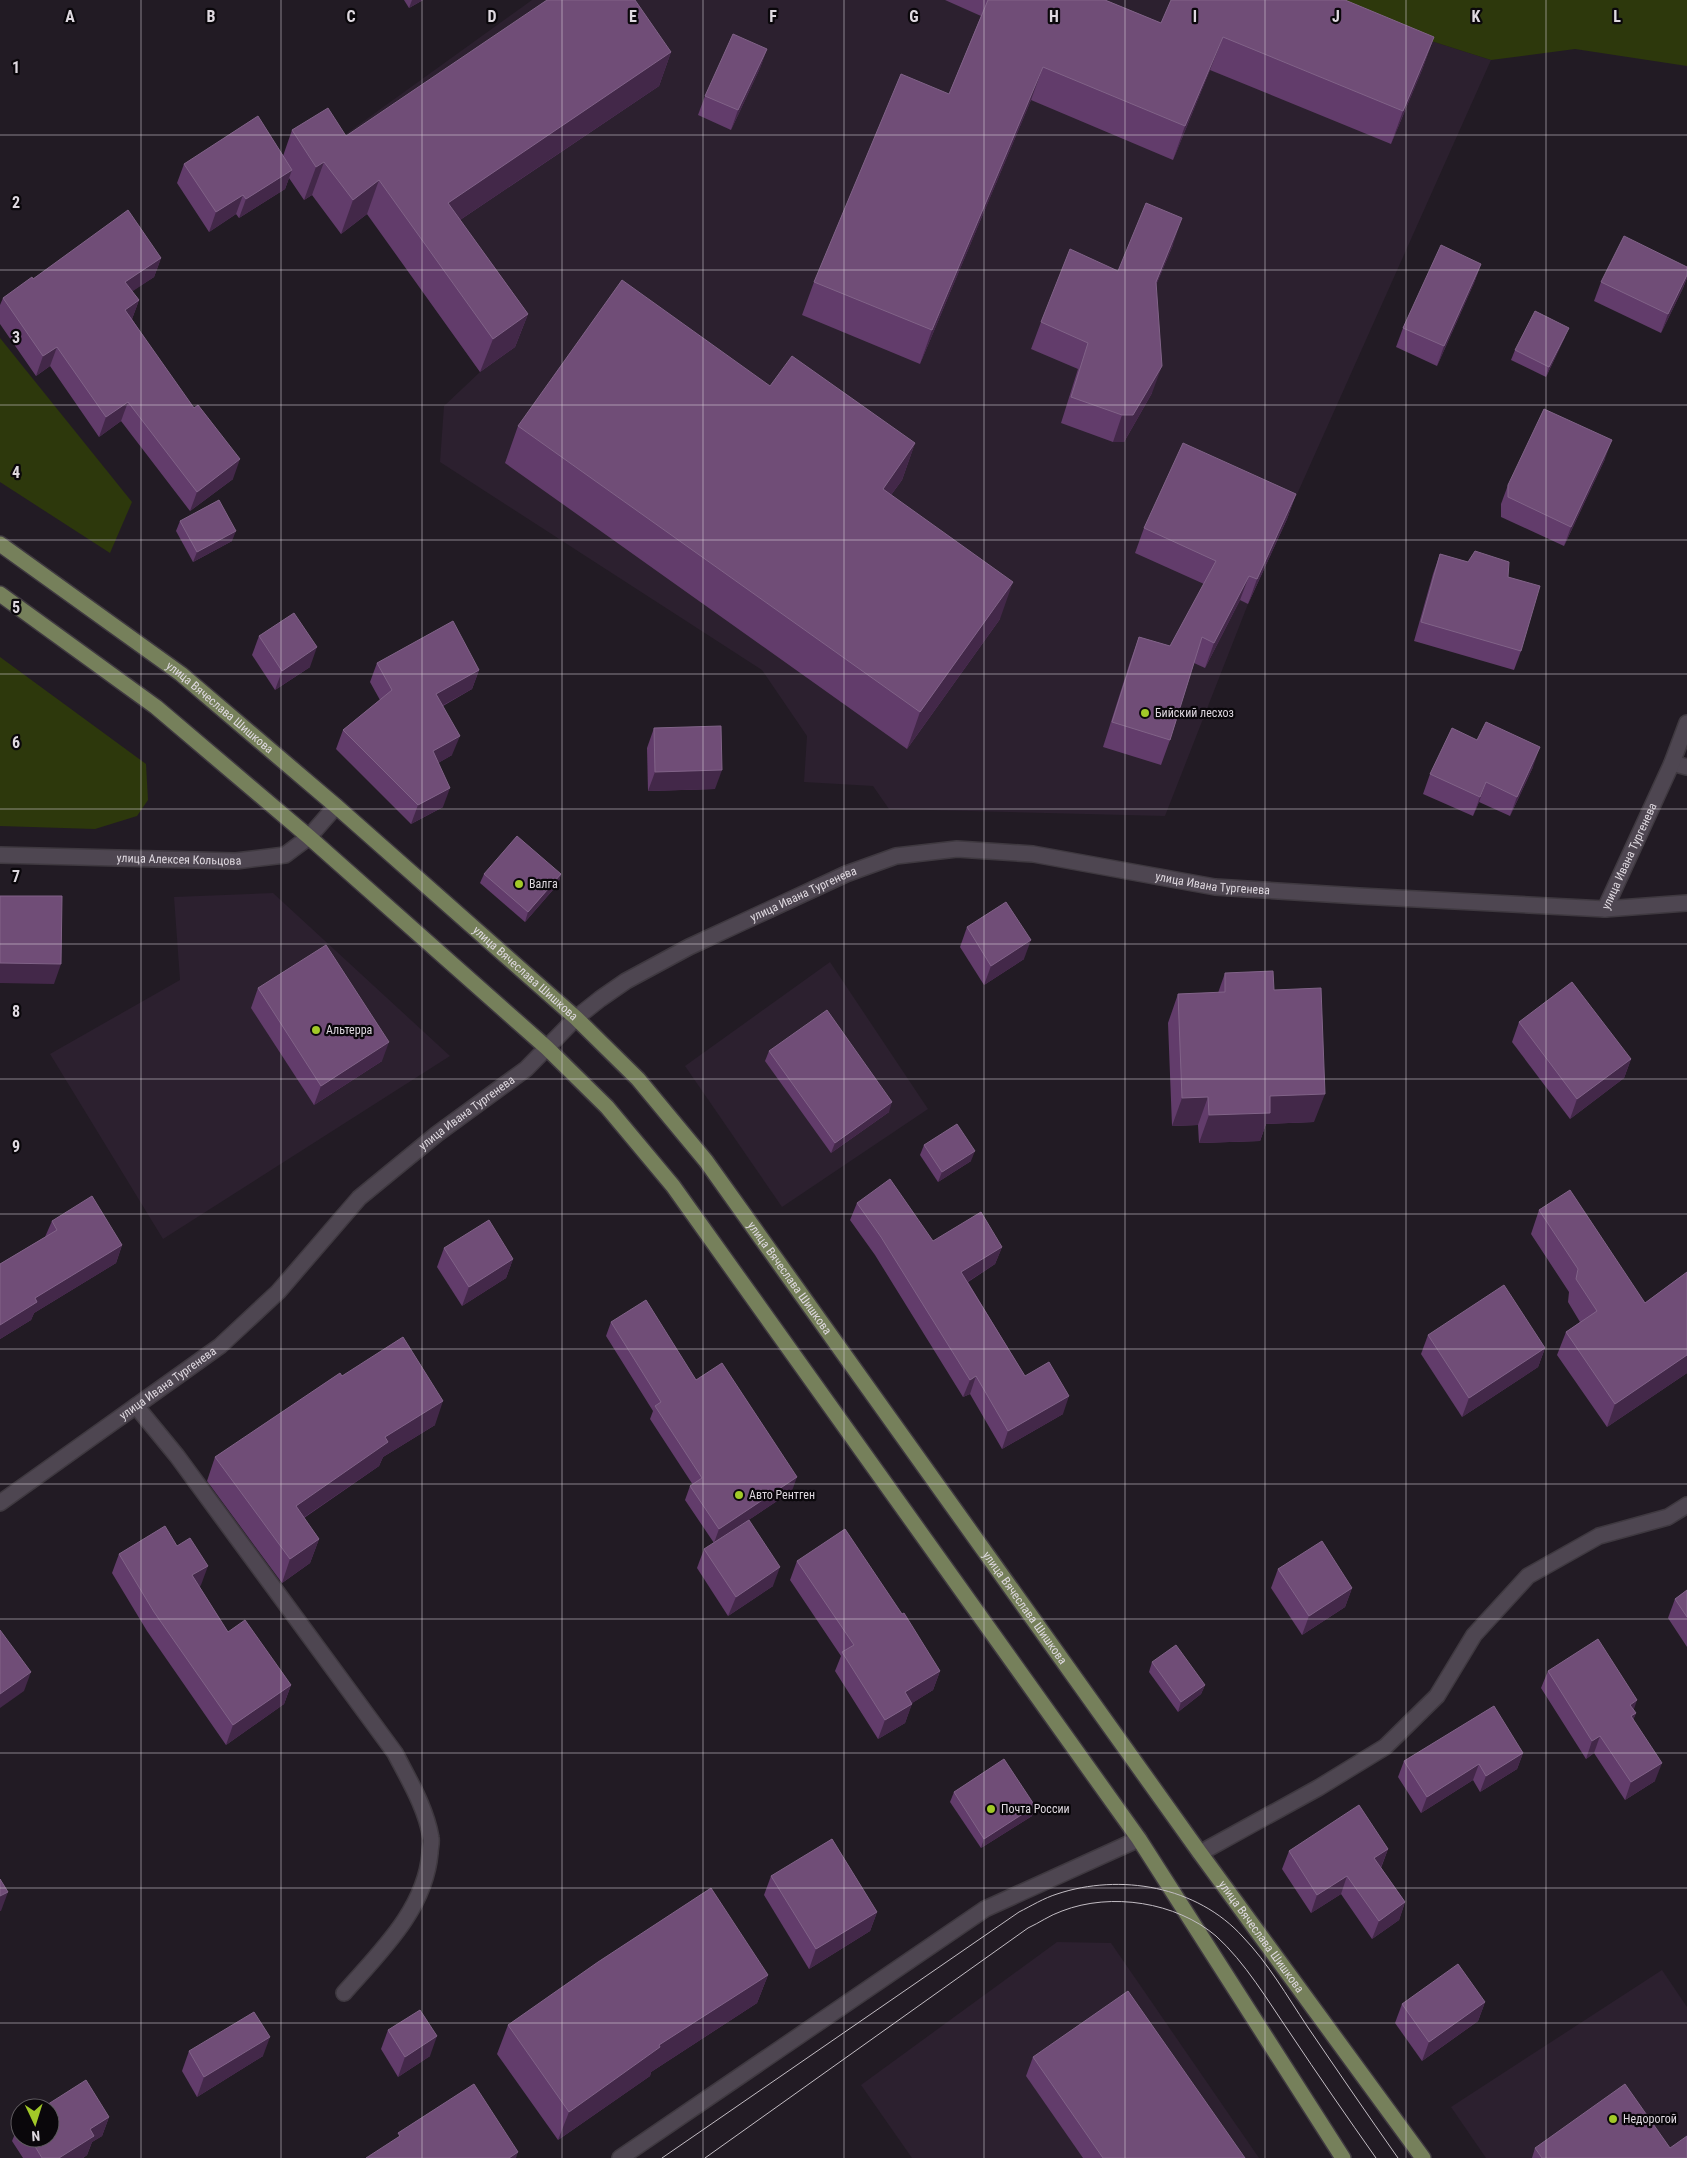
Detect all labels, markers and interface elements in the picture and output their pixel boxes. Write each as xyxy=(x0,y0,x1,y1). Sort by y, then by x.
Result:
text: A xyxy=(65,7,75,26)
text: B xyxy=(207,7,216,26)
text: C xyxy=(346,7,356,26)
text: D xyxy=(487,7,497,26)
text: E xyxy=(629,7,637,26)
text: F xyxy=(769,7,777,26)
text: G xyxy=(909,7,919,26)
text: H xyxy=(1049,7,1059,26)
text: I xyxy=(1193,7,1197,26)
text: J xyxy=(1332,7,1340,26)
text: K xyxy=(1472,7,1481,26)
text: L xyxy=(1613,7,1621,26)
text: 1 xyxy=(12,58,20,77)
text: 2 xyxy=(12,193,20,212)
text: 3 xyxy=(12,328,20,347)
text: 4 xyxy=(12,463,20,482)
text: 5 xyxy=(12,598,20,617)
street label: улица Вячеслава Шишкова xyxy=(163,659,276,757)
place label: Бийский лесхоз xyxy=(1155,706,1234,720)
marker: Бийский лесхоз xyxy=(1139,707,1151,719)
text: 6 xyxy=(12,733,20,752)
street label: улица Ивана Тургенева xyxy=(1599,801,1660,912)
street label: улица Алексея Кольцова xyxy=(117,851,242,868)
street label: улица Ивана Тургенева xyxy=(748,864,859,925)
text: 7 xyxy=(12,867,20,886)
street label: улица Ивана Тургенева xyxy=(1154,869,1271,897)
place label: Валга xyxy=(529,877,558,891)
marker: Валга xyxy=(513,878,525,890)
street label: улица Вячеслава Шишкова xyxy=(470,923,581,1023)
text: 8 xyxy=(12,1002,20,1021)
place label: Альтерра xyxy=(326,1023,373,1037)
marker: Альтерра xyxy=(310,1024,322,1036)
street label: улица Ивана Тургенева xyxy=(416,1073,518,1153)
text: 9 xyxy=(12,1137,20,1156)
street label: улица Вячеслава Шишкова xyxy=(745,1219,835,1337)
street label: улица Ивана Тургенева xyxy=(117,1344,219,1423)
place label: Авто Рентген xyxy=(749,1488,815,1502)
marker: Авто Рентген xyxy=(733,1489,745,1501)
street label: улица Вячеслава Шишкова xyxy=(980,1549,1070,1667)
place label: Почта России xyxy=(1001,1802,1070,1816)
marker: Почта России xyxy=(985,1803,997,1815)
street label: улица Вячеслава Шишкова xyxy=(1216,1878,1307,1996)
north arrow xyxy=(10,2098,60,2148)
place label: Недорогой xyxy=(1623,2112,1677,2126)
marker: Недорогой xyxy=(1607,2113,1619,2125)
text: N xyxy=(31,2128,41,2144)

